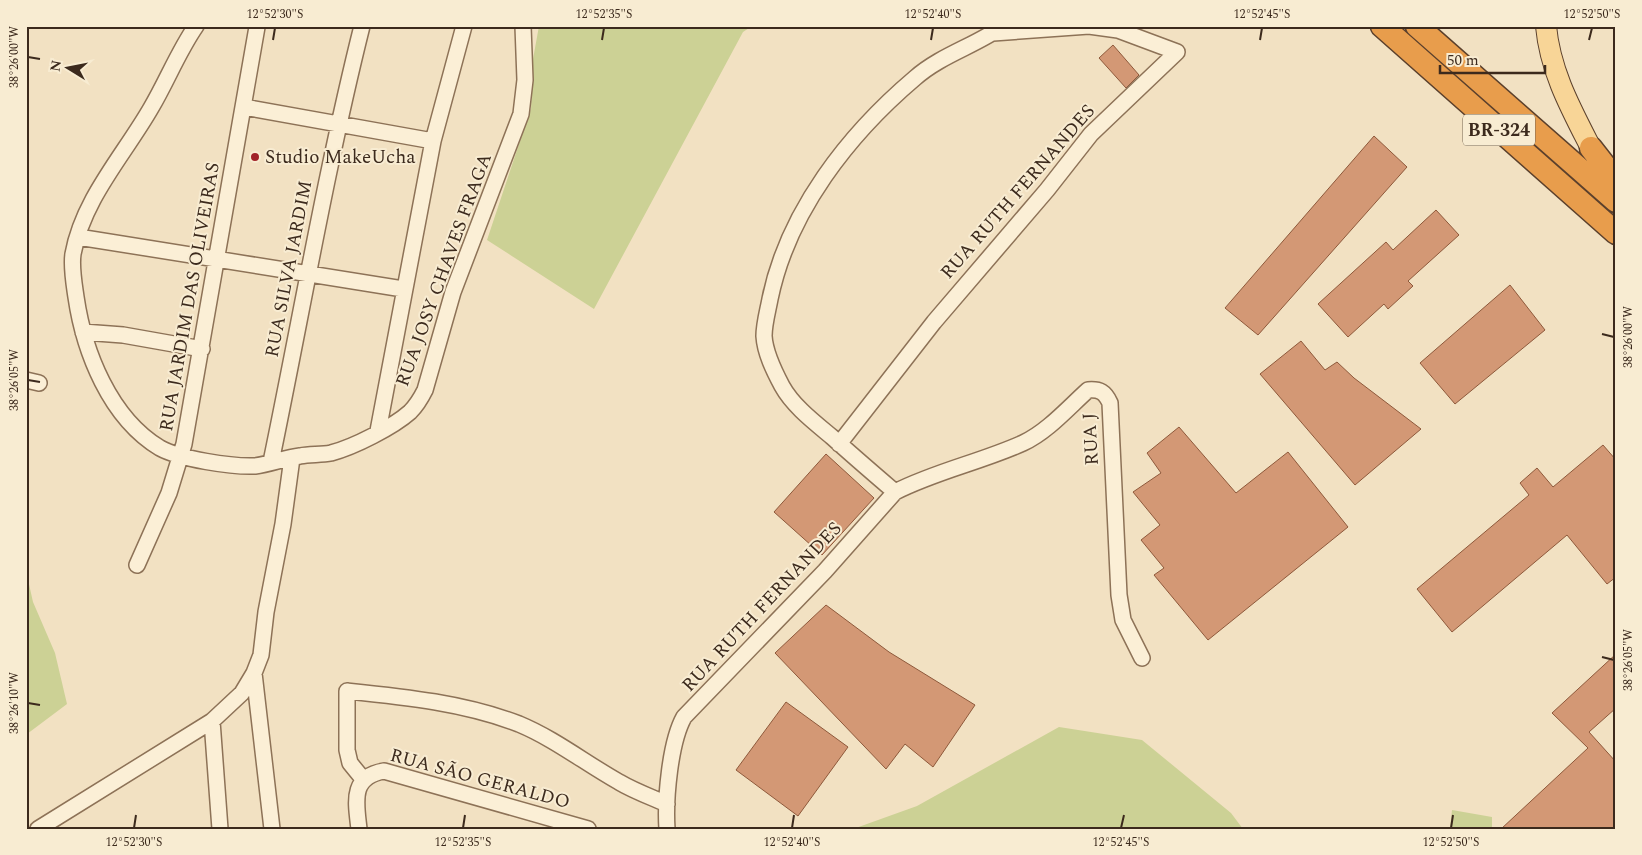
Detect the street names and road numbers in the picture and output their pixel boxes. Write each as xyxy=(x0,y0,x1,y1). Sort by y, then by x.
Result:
street label: RUA RUTH FERNANDES xyxy=(934,98,1102,286)
road number: BR-324 xyxy=(1463,114,1535,146)
street label: RUA JOSY CHAVES FRAGA xyxy=(388,149,500,391)
street label: RUA JARDIM DAS OLIVEIRAS xyxy=(152,160,228,434)
street label: RUA SILVA JARDIM xyxy=(258,178,320,360)
street label: RUA J xyxy=(1075,412,1107,466)
street label: RUA RUTH FERNANDES xyxy=(675,515,849,699)
street label: RUA SÃO GERALDO xyxy=(387,741,573,817)

